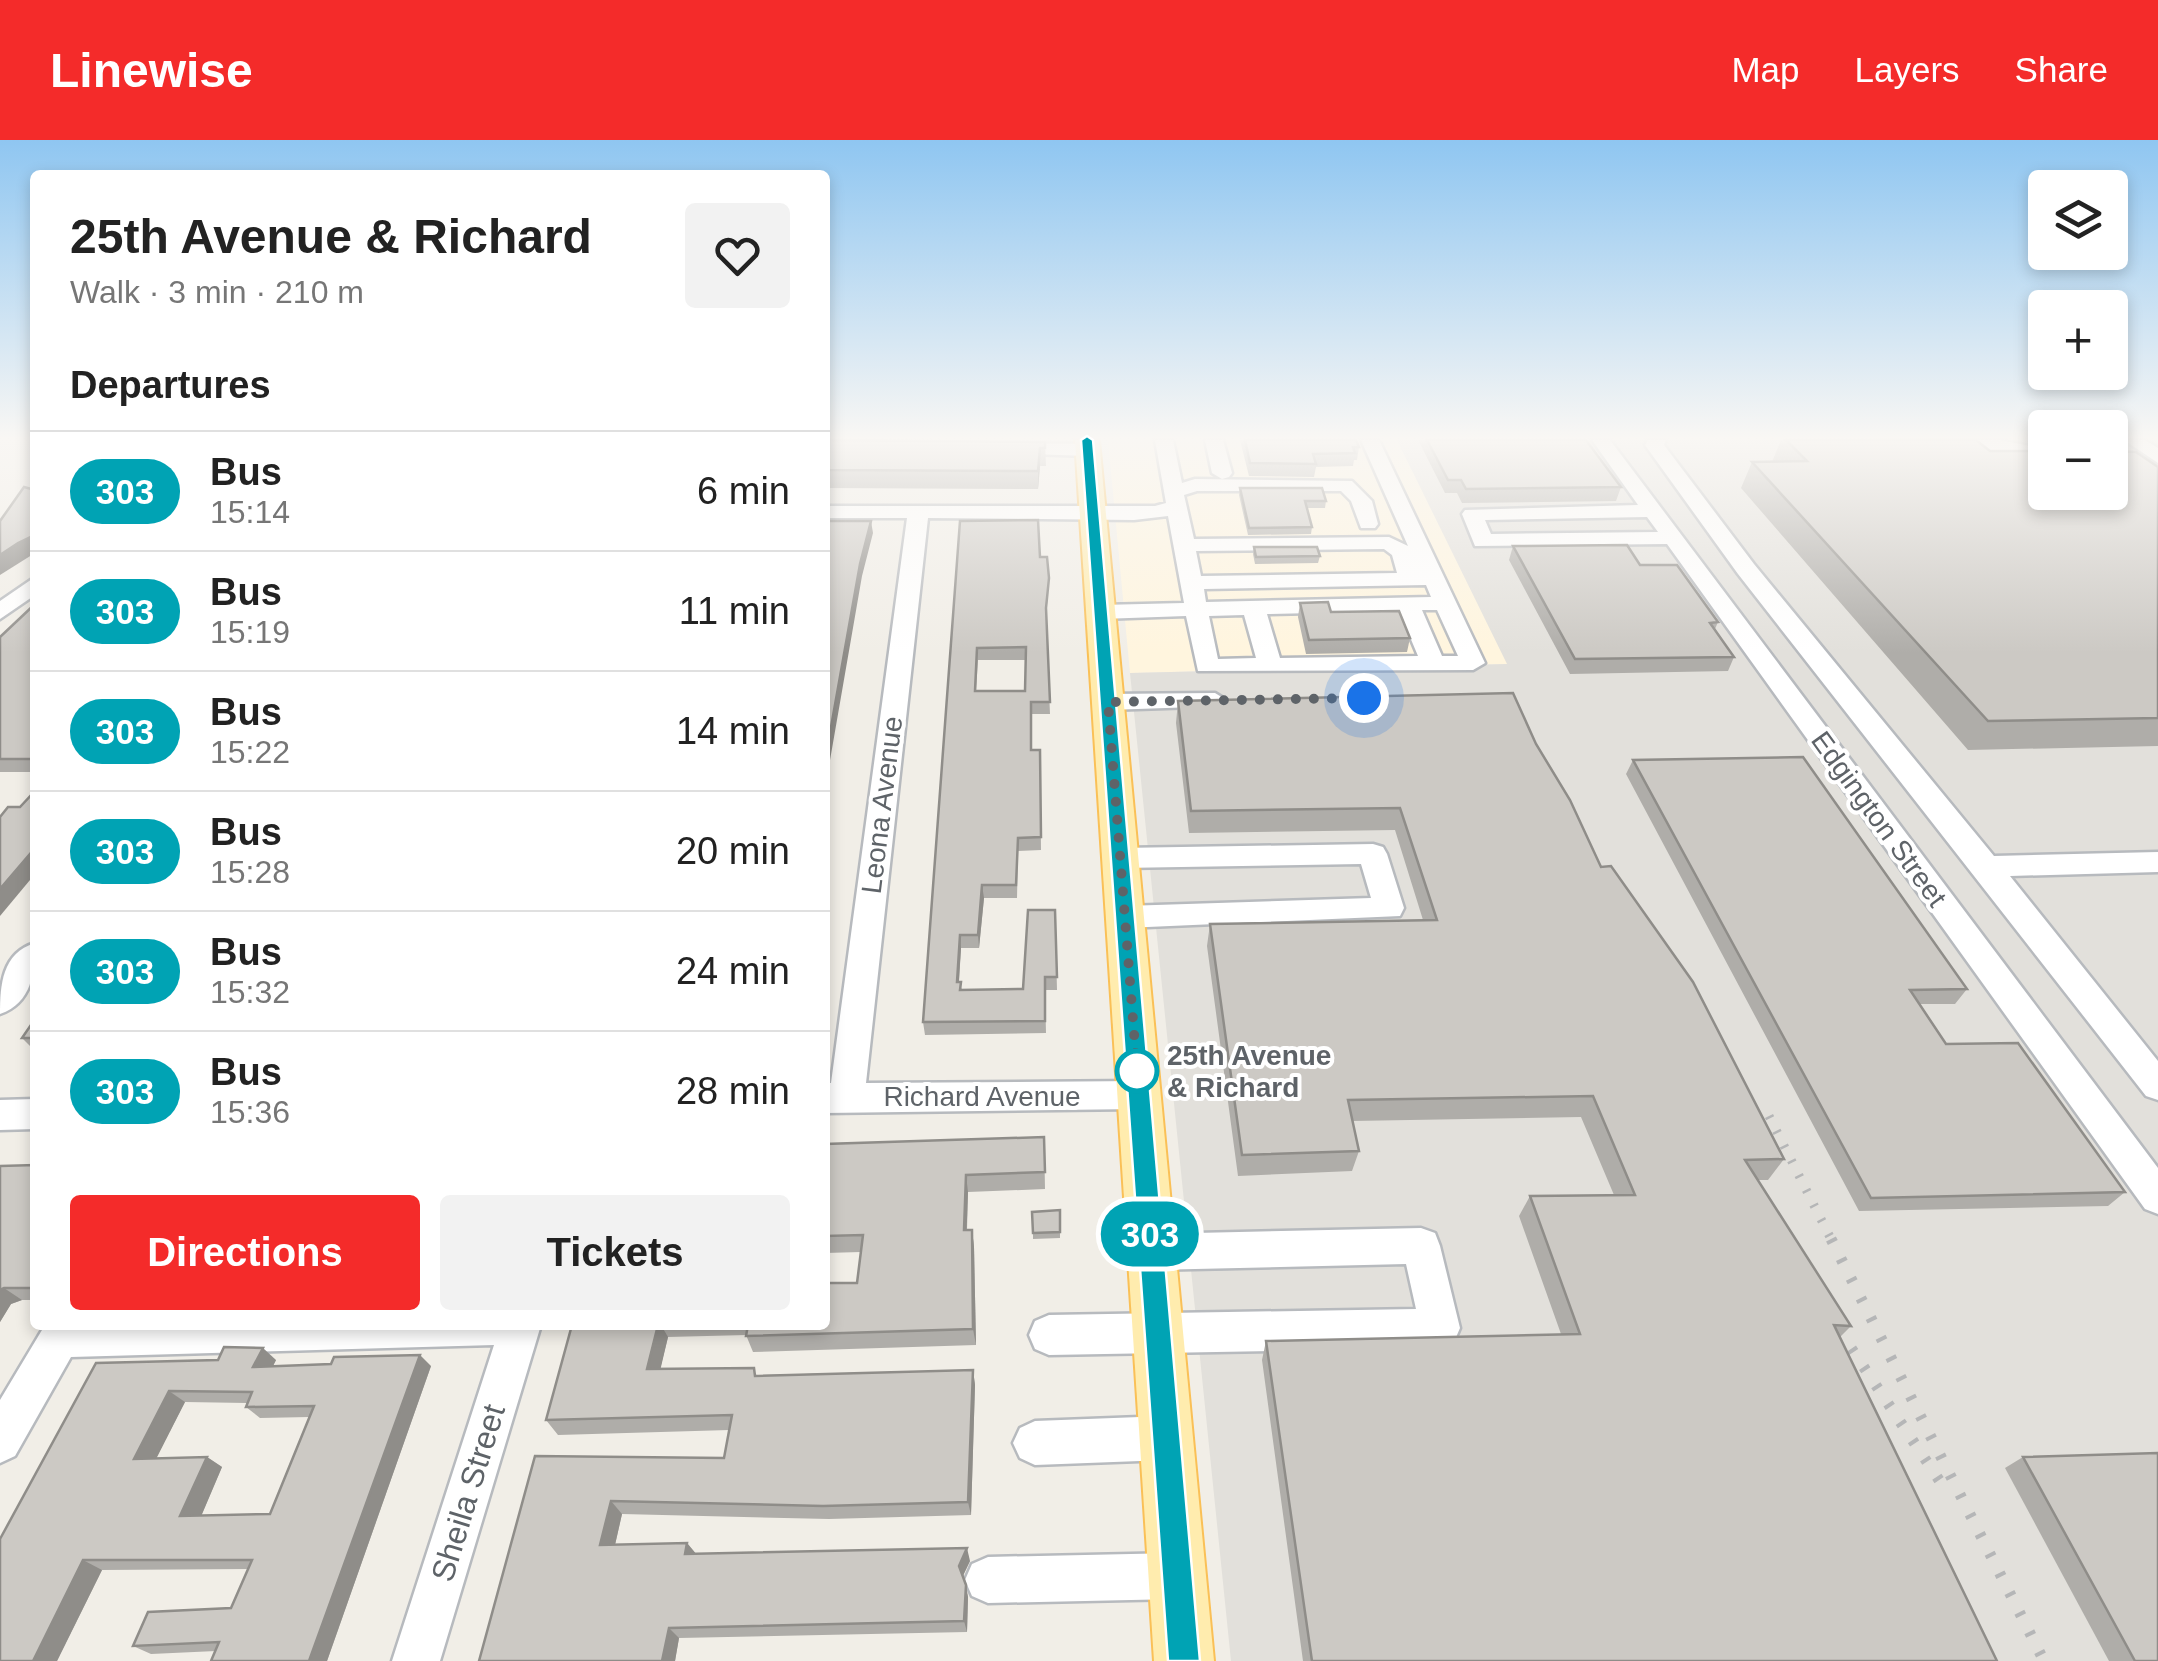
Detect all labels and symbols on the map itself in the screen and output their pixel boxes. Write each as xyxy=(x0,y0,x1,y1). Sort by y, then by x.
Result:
your location xyxy=(1339,673,1389,723)
street label: Leona Avenue xyxy=(856,714,908,896)
street label: Edgington Street xyxy=(1805,726,1953,913)
place label: 25th Avenue & Richard xyxy=(1167,1040,1331,1103)
marker: 25th Avenue & Richard xyxy=(1116,1050,1158,1092)
street label: Richard Avenue xyxy=(883,1081,1081,1112)
line badge: 303 xyxy=(1092,1202,1208,1266)
street label: Sheila Street xyxy=(424,1400,512,1586)

